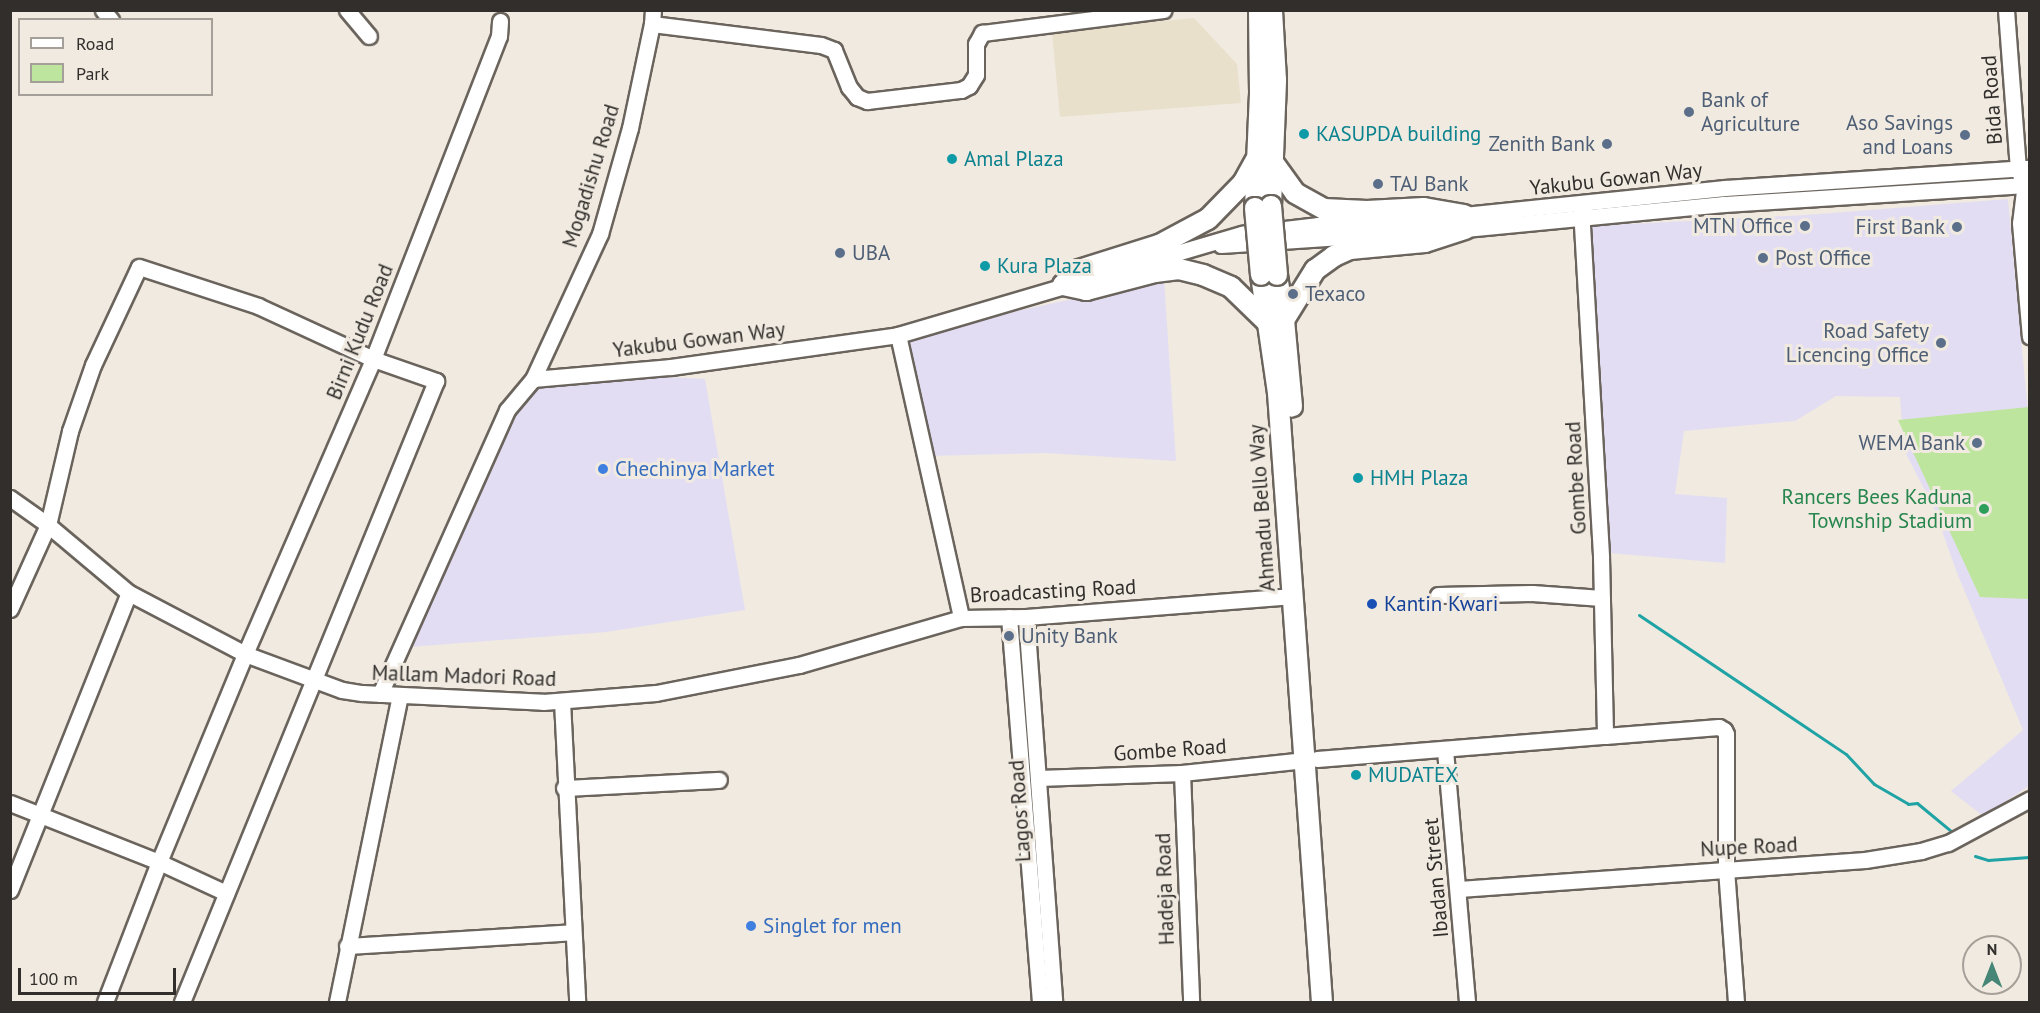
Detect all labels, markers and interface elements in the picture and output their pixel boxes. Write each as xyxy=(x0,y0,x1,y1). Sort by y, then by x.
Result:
legend xyxy=(18,18,213,96)
text: Road xyxy=(76,32,114,55)
street label: Bida Road xyxy=(1976,54,2008,146)
text: Park xyxy=(76,62,109,85)
place label: Bank of Agriculture xyxy=(1701,87,1800,137)
street label: Mogadishu Road xyxy=(557,101,625,251)
marker: Bank of Agriculture xyxy=(1682,105,1696,119)
place label: Aso Savings and Loans xyxy=(1846,110,1953,160)
place label: KASUPDA building xyxy=(1316,121,1482,147)
marker: KASUPDA building xyxy=(1297,127,1311,141)
marker: Aso Savings and Loans xyxy=(1958,128,1972,142)
place label: Zenith Bank xyxy=(1488,131,1595,157)
marker: Zenith Bank xyxy=(1600,137,1614,151)
place label: Amal Plaza xyxy=(964,146,1064,172)
marker: Amal Plaza xyxy=(945,152,959,166)
street label: Yakubu Gowan Way xyxy=(1528,157,1704,201)
place label: TAJ Bank xyxy=(1390,171,1468,197)
marker: TAJ Bank xyxy=(1371,177,1385,191)
place label: MTN Office xyxy=(1693,213,1793,239)
place label: First Bank xyxy=(1856,214,1945,240)
marker: MTN Office xyxy=(1798,219,1812,233)
marker: First Bank xyxy=(1950,220,1964,234)
place label: UBA xyxy=(852,240,890,266)
place label: Post Office xyxy=(1775,245,1871,271)
marker: UBA xyxy=(833,246,847,260)
marker: Post Office xyxy=(1756,251,1770,265)
place label: Kura Plaza xyxy=(997,253,1092,279)
marker: Kura Plaza xyxy=(978,259,992,273)
street label: Birni Kudu Road xyxy=(321,261,399,403)
place label: Texaco xyxy=(1305,281,1366,307)
marker: Texaco xyxy=(1286,287,1300,301)
street label: Yakubu Gowan Way xyxy=(611,317,787,363)
place label: Road Safety Licencing Office xyxy=(1786,318,1929,368)
marker: Road Safety Licencing Office xyxy=(1934,336,1948,350)
street label: Gombe Road xyxy=(1560,421,1592,535)
street label: Ahmadu Bello Way xyxy=(1244,423,1280,593)
place label: WEMA Bank xyxy=(1858,430,1965,456)
marker: WEMA Bank xyxy=(1970,436,1984,450)
place label: Chechinya Market xyxy=(615,456,775,482)
marker: Chechinya Market xyxy=(596,462,610,476)
place label: HMH Plaza xyxy=(1370,465,1469,491)
marker: HMH Plaza xyxy=(1351,471,1365,485)
place label: Rancers Bees Kaduna Township Stadium xyxy=(1782,484,1972,534)
marker: Rancers Bees Kaduna Township Stadium xyxy=(1977,502,1991,516)
street label: Broadcasting Road xyxy=(969,574,1137,608)
place label: Kantin Kwari xyxy=(1384,591,1498,617)
marker: Kantin Kwari xyxy=(1365,597,1379,611)
place label: Unity Bank xyxy=(1021,623,1119,649)
marker: Unity Bank xyxy=(1002,629,1016,643)
street label: Mallam Madori Road xyxy=(371,660,557,692)
street label: Gombe Road xyxy=(1113,733,1227,767)
street label: Lagos Road xyxy=(1004,759,1036,863)
place label: MUDATEX xyxy=(1368,762,1458,788)
marker: MUDATEX xyxy=(1349,768,1363,782)
street label: Ibadan Street xyxy=(1418,817,1454,939)
street label: Hadeja Road xyxy=(1150,832,1180,946)
street label: Nupe Road xyxy=(1700,832,1798,862)
place label: Singlet for men xyxy=(763,913,902,939)
marker: Singlet for men xyxy=(744,919,758,933)
north arrow xyxy=(1962,935,2022,995)
text: N xyxy=(1987,939,1997,959)
scale bar xyxy=(21,956,178,994)
text: 100 m xyxy=(29,967,78,990)

